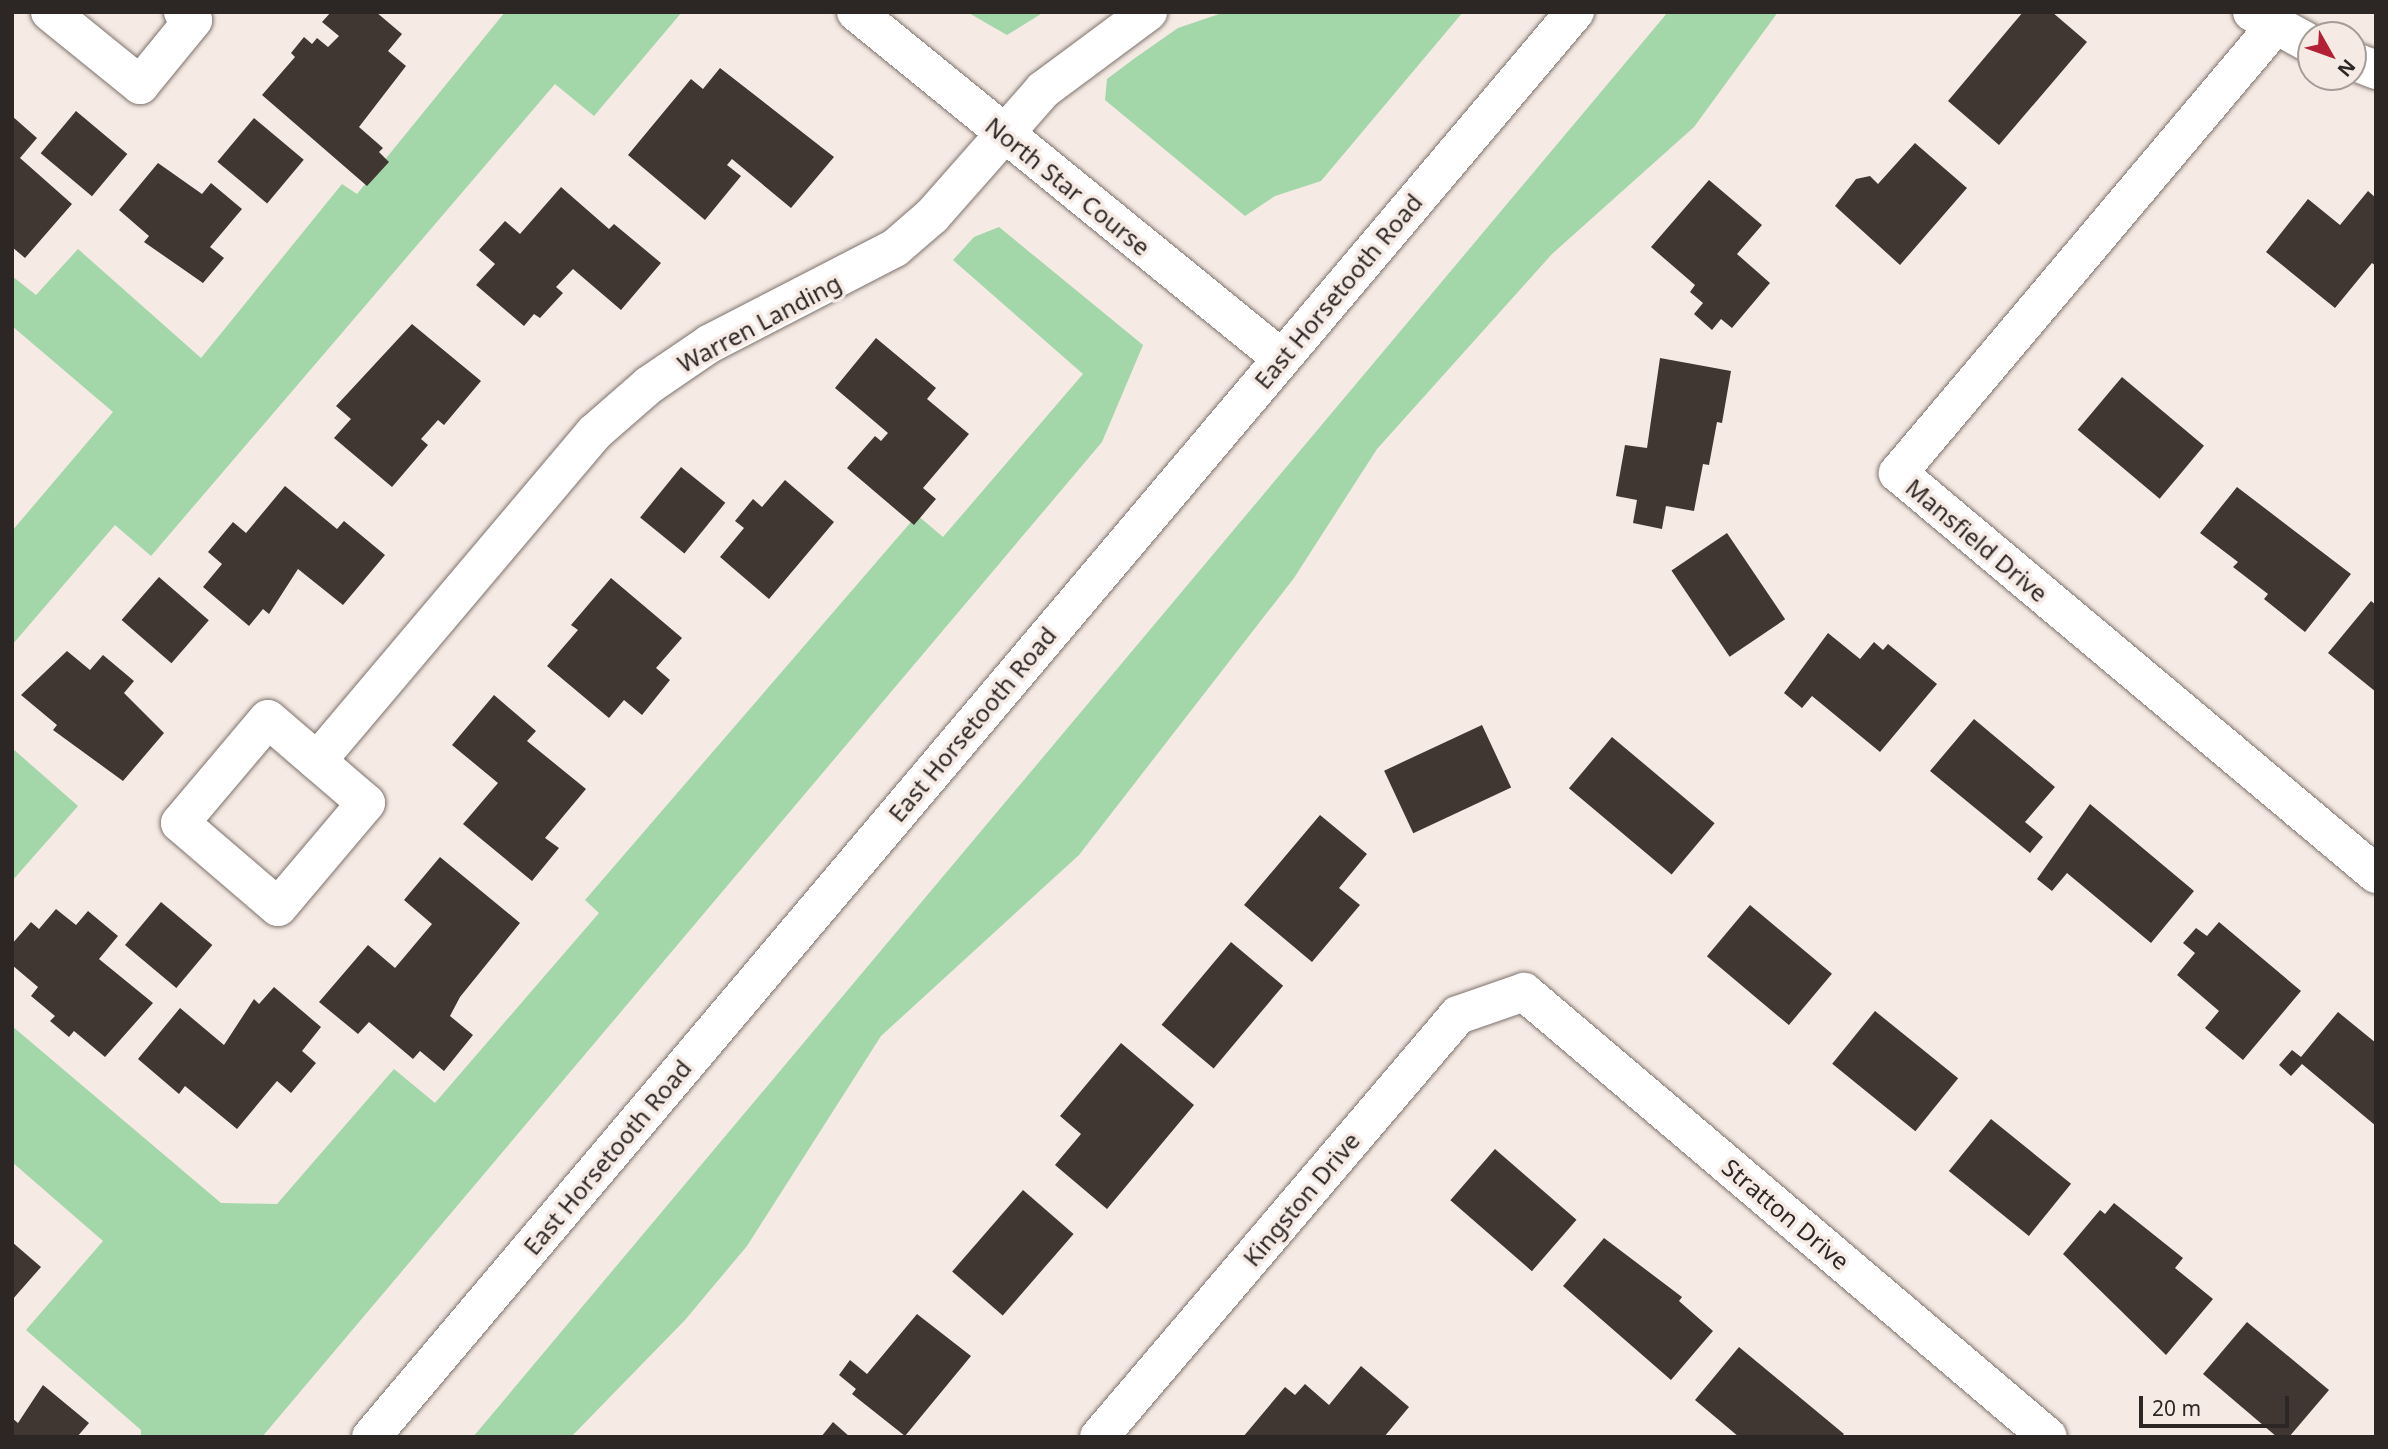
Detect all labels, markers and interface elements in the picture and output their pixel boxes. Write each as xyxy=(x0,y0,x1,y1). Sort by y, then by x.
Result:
north arrow xyxy=(2297,21,2367,91)
text: N xyxy=(2332,54,2361,82)
street label: North Star Course xyxy=(980,111,1156,261)
street label: East Horsetooth Road xyxy=(1248,188,1428,394)
street label: Warren Landing xyxy=(672,268,846,378)
street label: Mansfield Drive xyxy=(1900,472,2054,608)
street label: East Horsetooth Road xyxy=(882,621,1062,827)
street label: East Horsetooth Road xyxy=(517,1054,697,1260)
street label: Kingston Drive xyxy=(1237,1126,1365,1272)
street label: Stratton Drive xyxy=(1717,1153,1855,1275)
scale bar xyxy=(2143,1382,2294,1426)
text: 20 m xyxy=(2152,1394,2201,1422)

